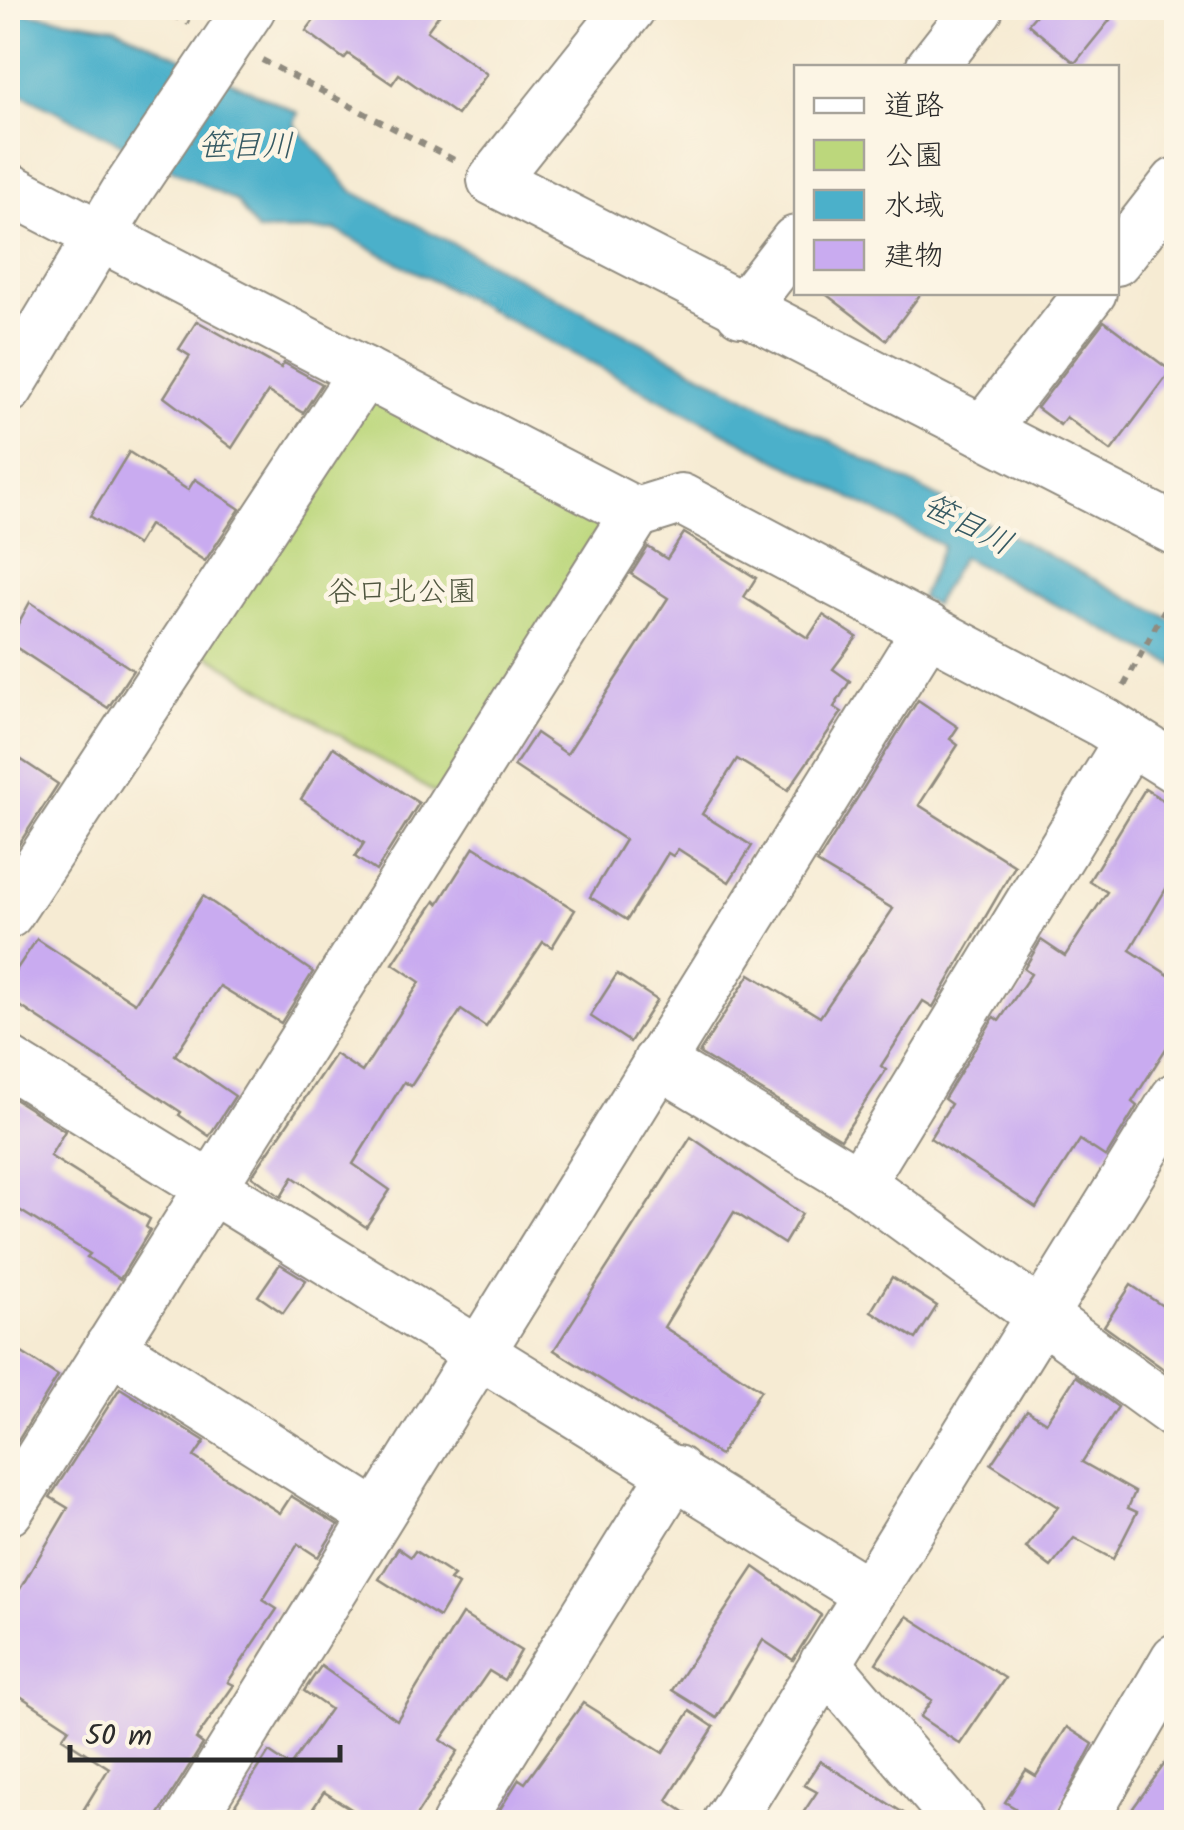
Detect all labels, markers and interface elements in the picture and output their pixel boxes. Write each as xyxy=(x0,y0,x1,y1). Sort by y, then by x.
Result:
legend xyxy=(794,65,1119,295)
text: 道路 xyxy=(884,83,944,131)
water label: 笹目川 xyxy=(198,122,294,173)
text: 公園 xyxy=(884,133,944,181)
text: 水域 xyxy=(884,183,944,231)
text: 建物 xyxy=(884,233,944,281)
water label: 笹目川 xyxy=(913,481,1021,571)
park label: 谷口北公園 xyxy=(327,569,477,617)
scale bar xyxy=(70,1700,340,1762)
text: 50 m xyxy=(85,1713,152,1761)

